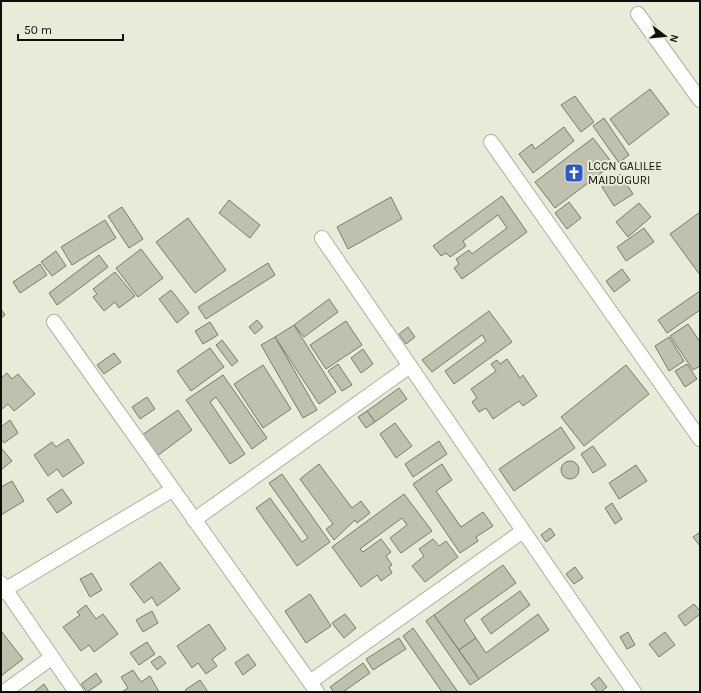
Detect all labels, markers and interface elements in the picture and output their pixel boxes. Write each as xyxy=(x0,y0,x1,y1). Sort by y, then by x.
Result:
scale bar xyxy=(18,16,123,42)
north arrow xyxy=(645,16,685,56)
text: 50 m xyxy=(24,23,52,37)
text: N xyxy=(667,33,681,44)
place label: LCCN GALILEE MAIDUGURI xyxy=(588,159,662,187)
church icon: LCCN GALILEE MAIDUGURI xyxy=(563,162,585,184)

